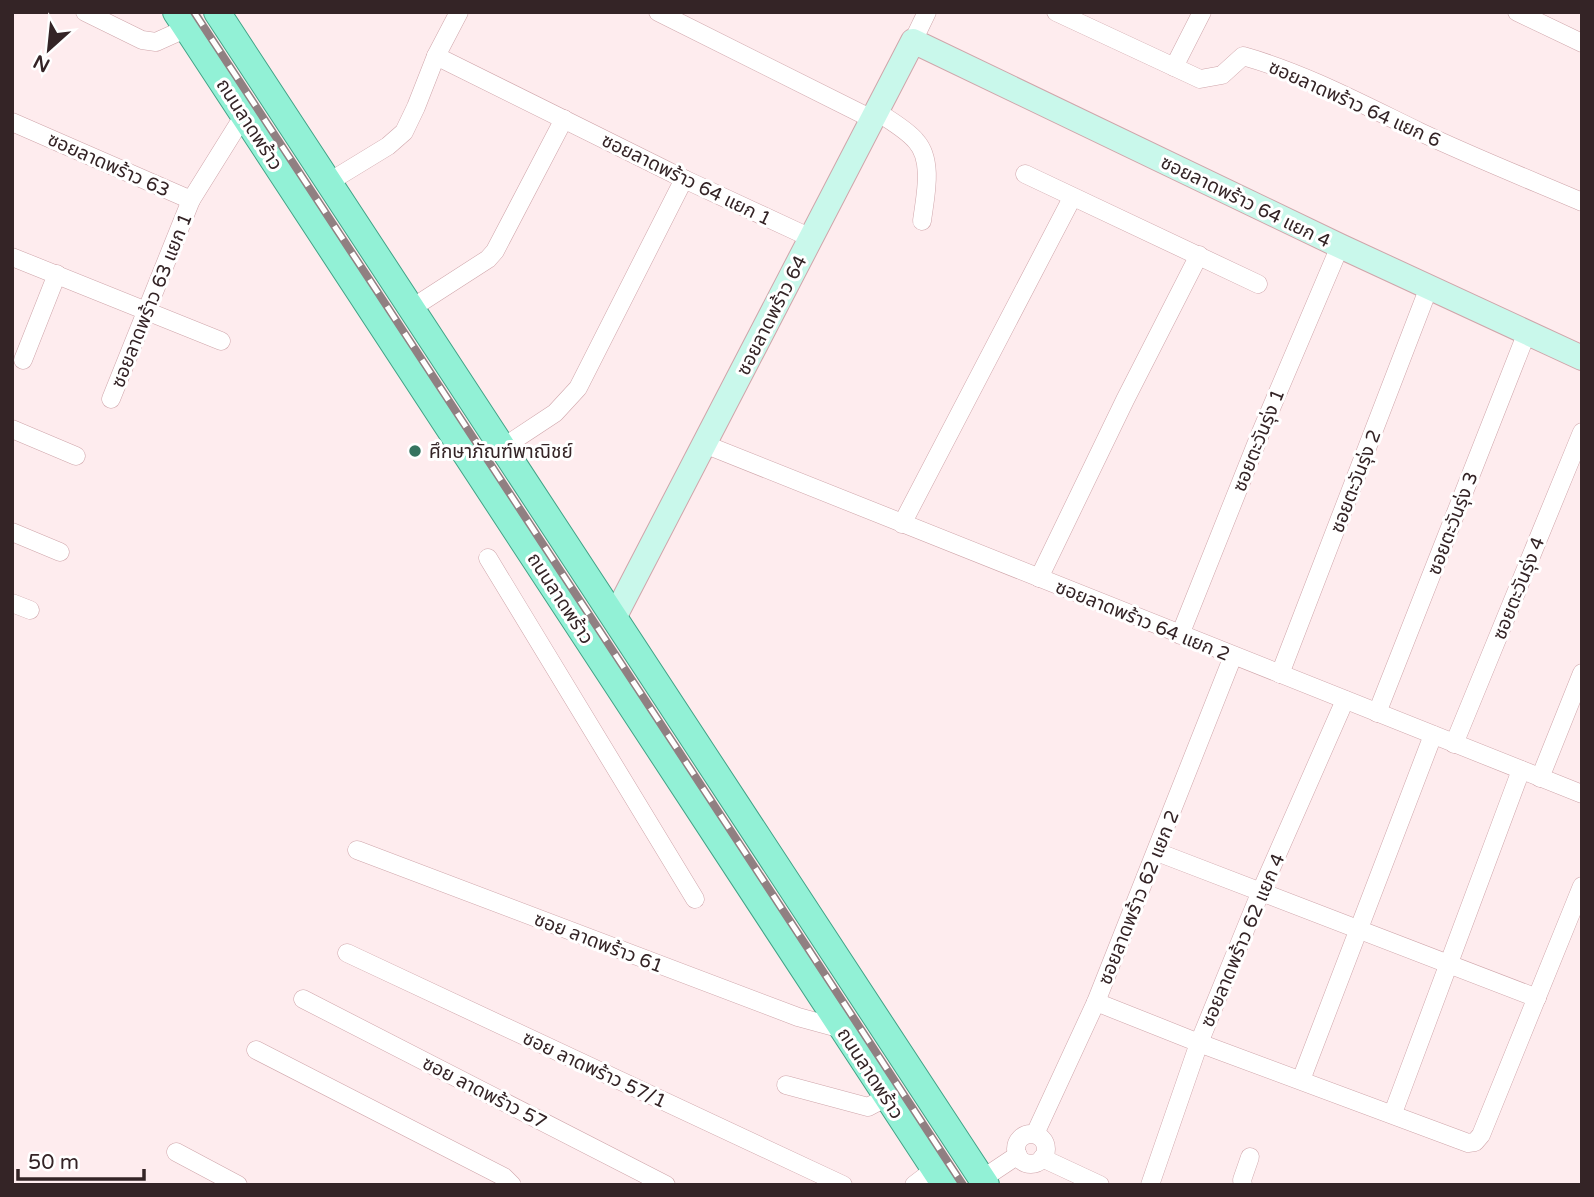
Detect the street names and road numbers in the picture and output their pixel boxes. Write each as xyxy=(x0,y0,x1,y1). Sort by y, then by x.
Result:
street label: ซอยลาดพร้าว 64 แยก 6 xyxy=(1265,55,1445,152)
street label: ถนนลาดพร้าว xyxy=(211,74,288,174)
street label: ซอยลาดพร้าว 63 xyxy=(44,127,173,202)
street label: ซอยลาดพร้าว 64 แยก 1 xyxy=(598,128,775,231)
street label: ซอยลาดพร้าว 64 แยก 4 xyxy=(1157,150,1335,253)
street label: ซอยลาดพร้าว 63 แยก 1 xyxy=(106,210,197,391)
street label: ซอยลาดพร้าว 64 xyxy=(731,251,812,379)
street label: ซอยตะวันรุ่ง 1 xyxy=(1227,386,1289,495)
street label: ซอยตะวันรุ่ง 2 xyxy=(1325,426,1386,536)
street label: ซอยตะวันรุ่ง 3 xyxy=(1422,468,1483,578)
street label: ซอยตะวันรุ่ง 4 xyxy=(1487,533,1549,643)
street label: ถนนลาดพร้าว xyxy=(522,548,599,648)
street label: ซอยลาดพร้าว 64 แยก 2 xyxy=(1052,575,1233,666)
street label: ซอยลาดพร้าว 62 แยก 2 xyxy=(1093,807,1184,988)
street label: ซอยลาดพร้าว 62 แยก 4 xyxy=(1196,850,1289,1030)
street label: ซอย ลาดพร้าว 61 xyxy=(531,907,667,978)
street label: ถนนลาดพร้าว xyxy=(832,1023,909,1123)
street label: ซอย ลาดพร้าว 57/1 xyxy=(519,1026,670,1113)
street label: ซอย ลาดพร้าว 57 xyxy=(419,1051,551,1134)

